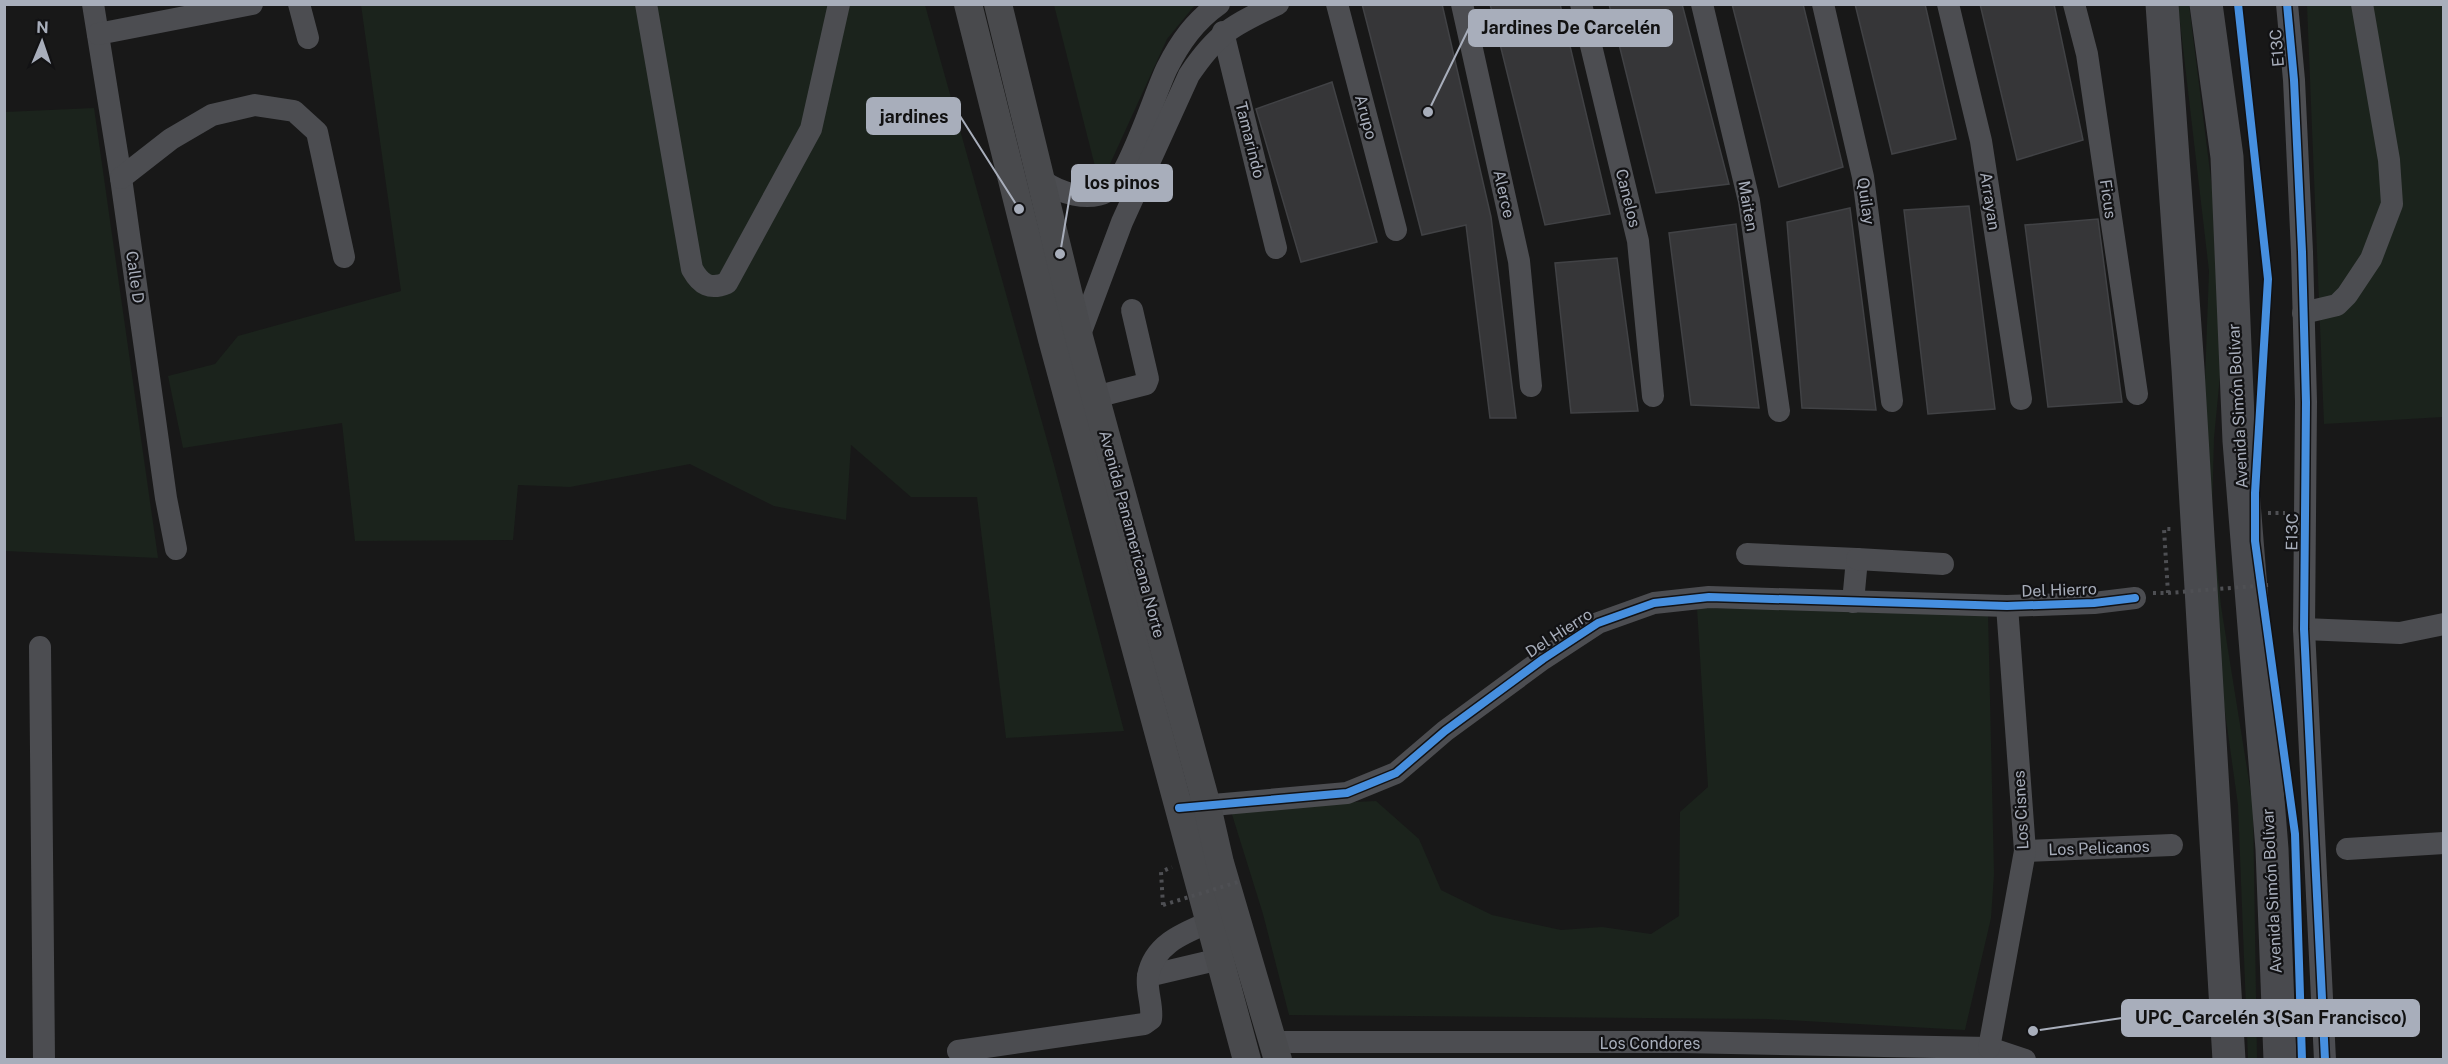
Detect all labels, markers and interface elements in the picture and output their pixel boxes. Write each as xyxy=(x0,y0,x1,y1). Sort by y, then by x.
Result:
callout: Jardines De Carcelén xyxy=(1469,10,1672,46)
north arrow xyxy=(12,12,72,72)
text: Jardines De Carcelén xyxy=(1481,17,1661,38)
text: N xyxy=(36,18,49,37)
street label: E13C xyxy=(2266,28,2288,68)
street label: Arupo xyxy=(1351,93,1381,141)
callout: jardines xyxy=(867,98,960,134)
street label: Tamarindo xyxy=(1231,100,1269,180)
text: jardines xyxy=(878,106,949,127)
callout: los pinos xyxy=(1072,165,1172,201)
street label: Canelos xyxy=(1612,167,1644,229)
street label: Alerce xyxy=(1489,168,1519,220)
street label: Arrayan xyxy=(1976,171,2004,231)
text: los pinos xyxy=(1084,172,1160,193)
street label: Quilay xyxy=(1853,176,1879,226)
street label: Ficus xyxy=(2096,178,2120,220)
street label: Maiten xyxy=(1734,179,1762,233)
street label: Calle D xyxy=(122,250,148,304)
street label: Avenida Simón Bolívar xyxy=(2224,323,2252,489)
street label: Avenida Panamericana Norte xyxy=(1095,428,1169,640)
street label: E13C xyxy=(2282,513,2302,551)
street label: Del Hierro xyxy=(2021,579,2097,601)
street label: Del Hierro xyxy=(1522,604,1596,662)
street label: Los Cisnes xyxy=(2009,770,2033,850)
street label: Avenida Simón Bolívar xyxy=(2258,808,2286,974)
street label: Los Pelicanos xyxy=(2048,837,2150,859)
callout: UPC_Carcelén 3(San Francisco) xyxy=(2122,1000,2419,1036)
text: UPC_Carcelén 3(San Francisco) xyxy=(2135,1007,2407,1028)
street label: Los Condores xyxy=(1600,1034,1700,1053)

